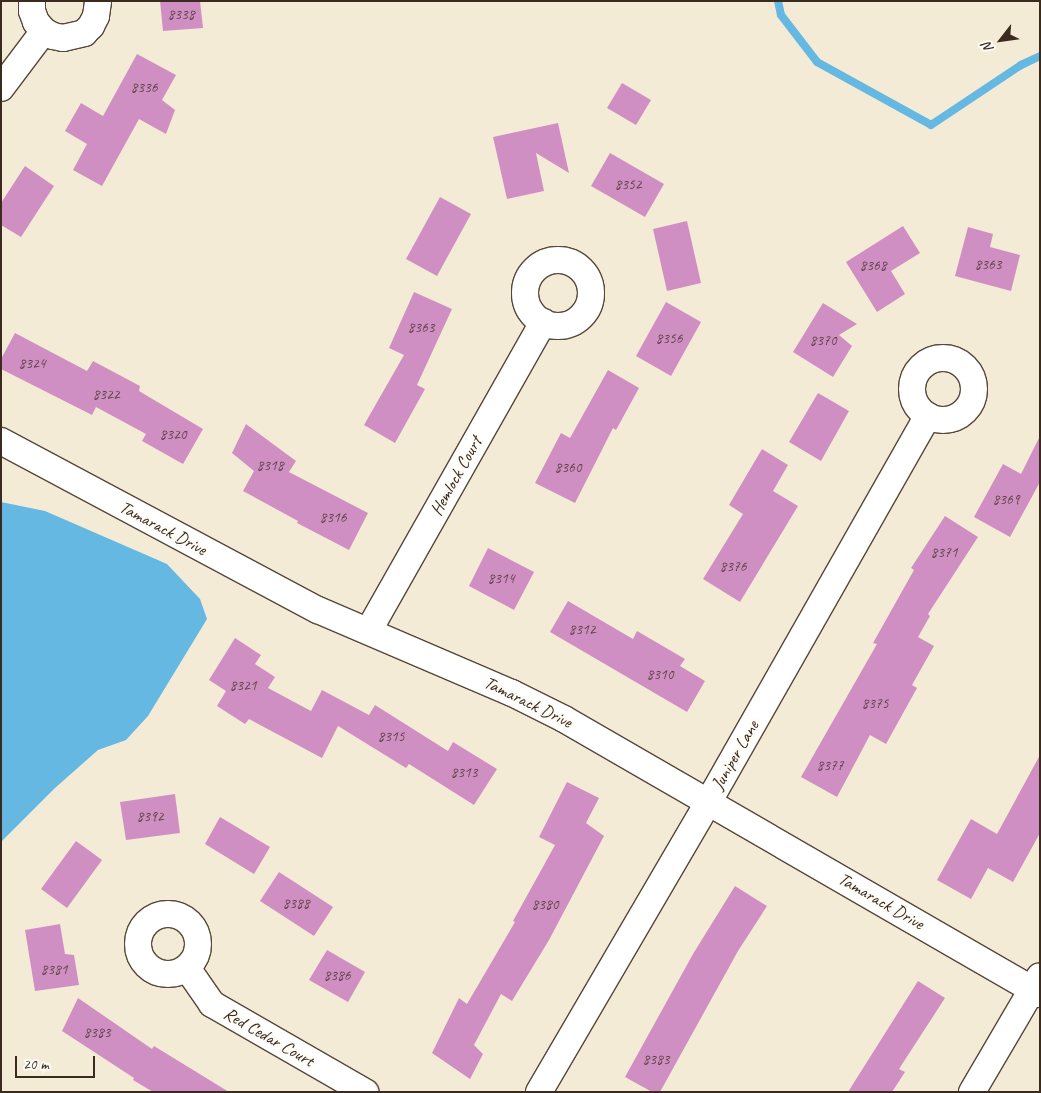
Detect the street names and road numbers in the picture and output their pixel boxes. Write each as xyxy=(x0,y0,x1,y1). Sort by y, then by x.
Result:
street label: Hemlock Court xyxy=(425,433,487,519)
street label: Tamarack Drive xyxy=(116,496,210,560)
street label: Tamarack Drive xyxy=(480,671,576,733)
street label: Juniper Lane xyxy=(707,717,763,793)
street label: Tamarack Drive xyxy=(834,868,928,934)
street label: Red Cedar Court xyxy=(220,1003,318,1071)

